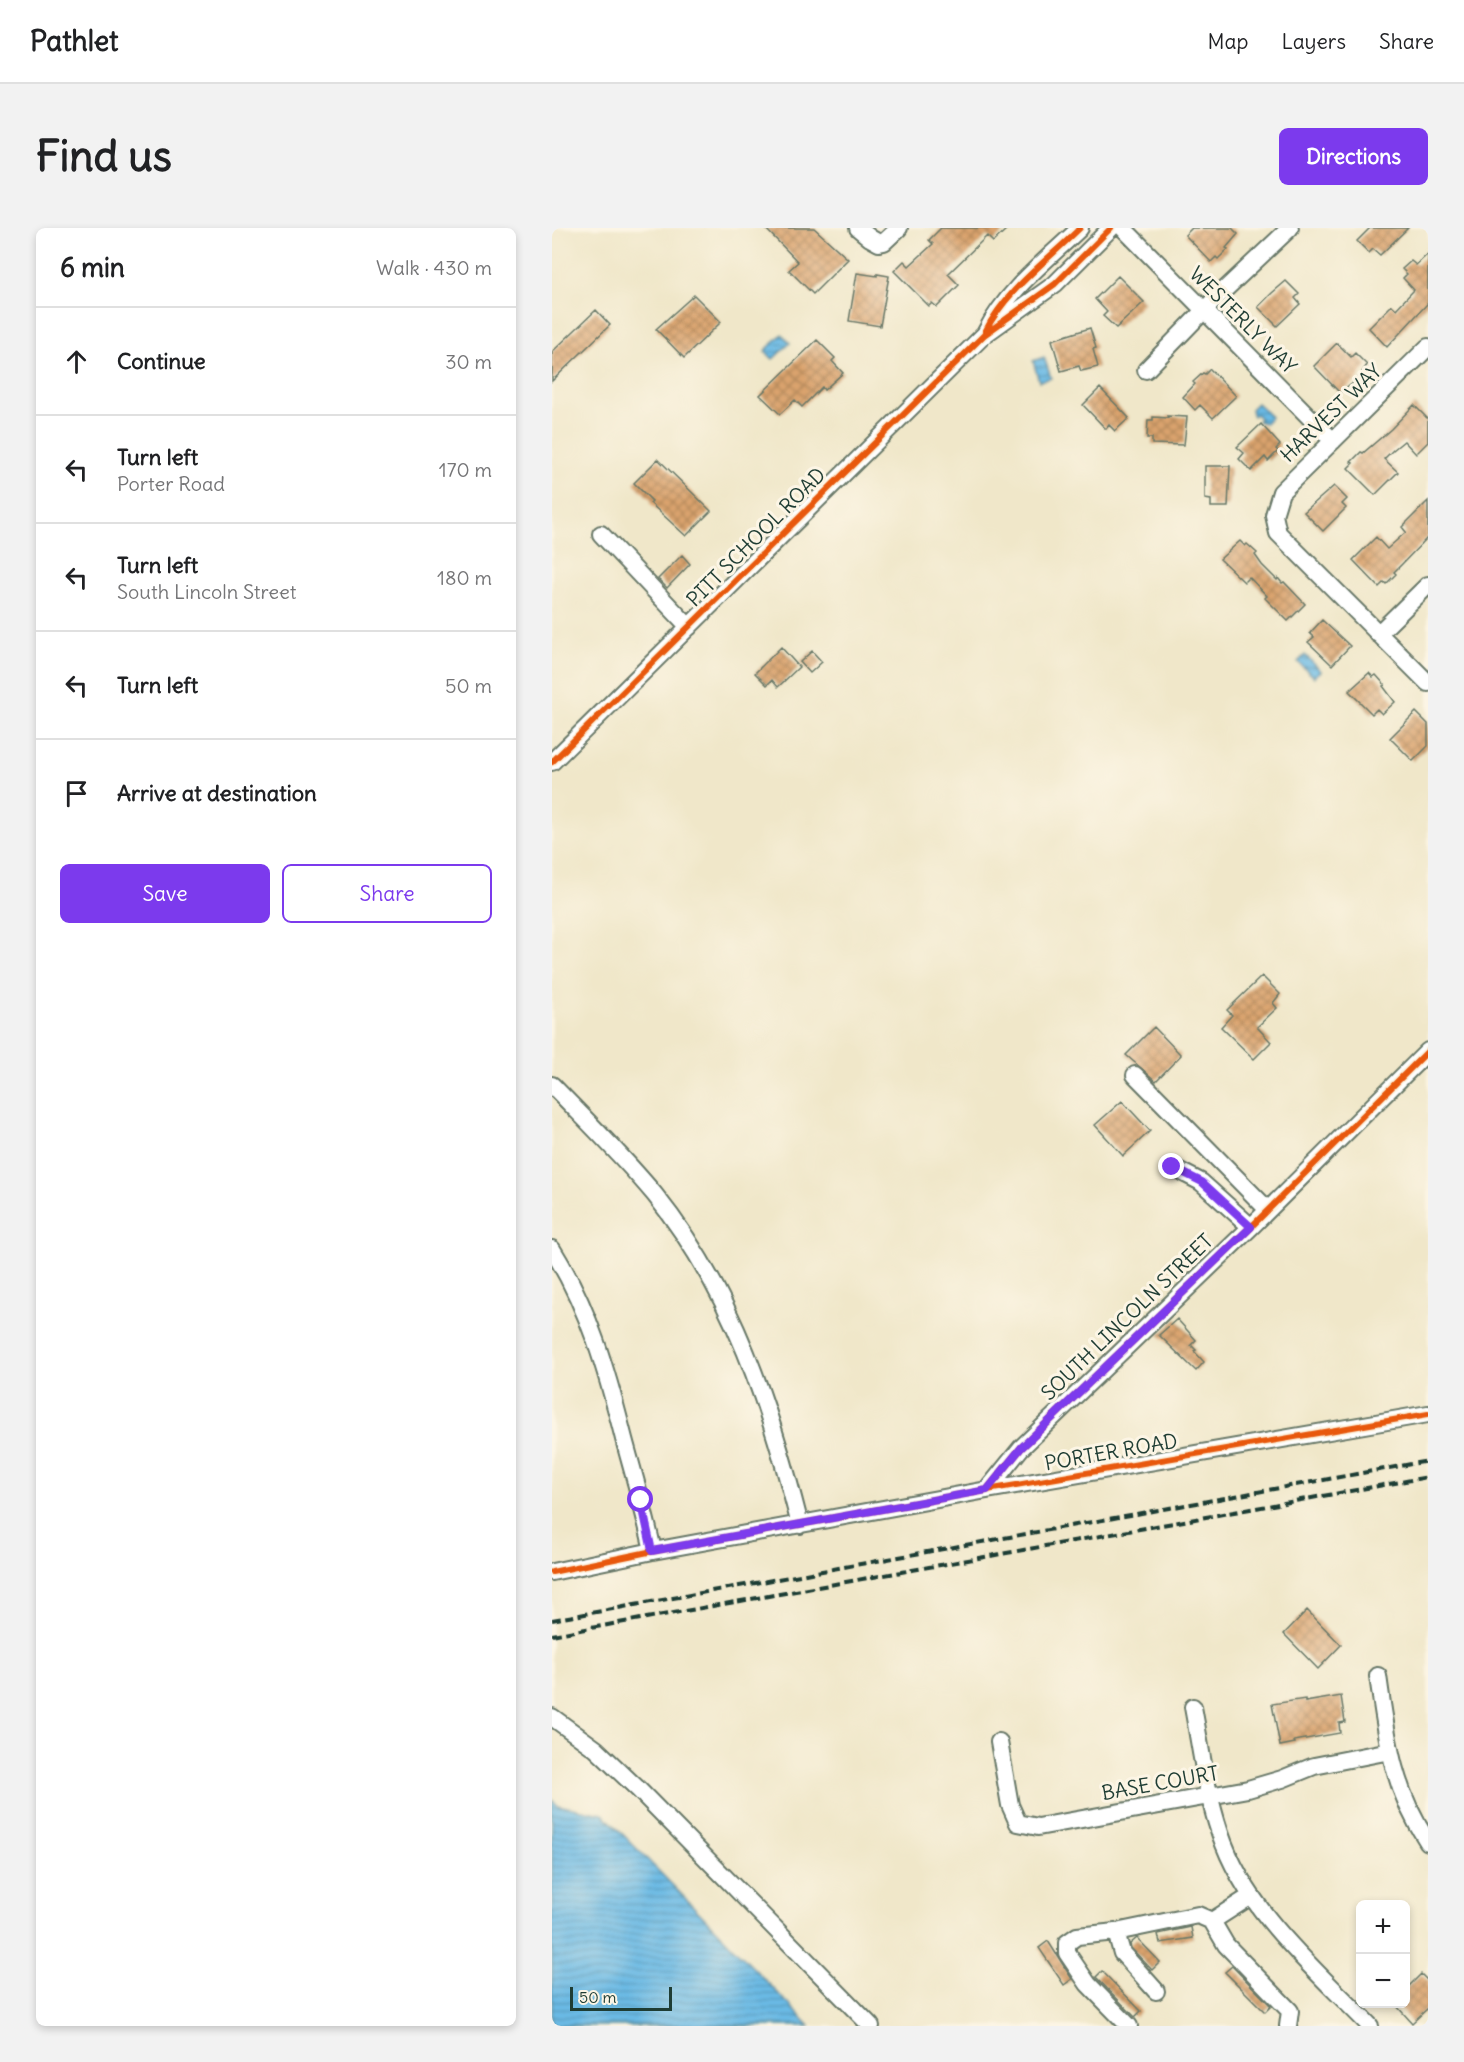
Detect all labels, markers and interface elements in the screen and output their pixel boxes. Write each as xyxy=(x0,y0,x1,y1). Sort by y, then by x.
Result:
text: Pathlet xyxy=(30,23,119,59)
text: Map xyxy=(1208,28,1248,55)
text: Layers xyxy=(1281,28,1346,55)
text: Share xyxy=(1379,28,1434,55)
button: Directions xyxy=(1279,128,1428,185)
text: Find us xyxy=(36,130,172,182)
text: 6 min xyxy=(60,251,125,284)
text: Walk · 430 m xyxy=(376,255,492,280)
street label: WESTERLY WAY xyxy=(1184,261,1302,379)
icon: ahead xyxy=(60,345,93,378)
text: Continue xyxy=(117,347,206,375)
text: 30 m xyxy=(445,349,492,374)
street label: HARVEST WAY xyxy=(1275,358,1387,467)
text: Turn left xyxy=(117,443,198,471)
icon: left xyxy=(60,453,93,486)
text: 170 m xyxy=(439,457,492,482)
street label: PITT SCHOOL ROAD xyxy=(681,462,830,611)
text: Porter Road xyxy=(117,471,225,496)
text: Turn left xyxy=(117,551,198,579)
icon: left xyxy=(60,561,93,594)
text: 180 m xyxy=(437,565,492,590)
text: South Lincoln Street xyxy=(117,579,296,604)
icon: left xyxy=(60,669,93,702)
text: Turn left xyxy=(117,671,198,699)
text: 50 m xyxy=(445,673,492,698)
icon: arrive xyxy=(60,777,93,810)
text: Arrive at destination xyxy=(117,779,317,807)
button: Save xyxy=(60,864,270,923)
button: Share xyxy=(282,864,492,923)
route end xyxy=(1158,1153,1184,1179)
street label: SOUTH LINCOLN STREET xyxy=(1036,1228,1218,1405)
street label: PORTER ROAD xyxy=(1042,1428,1179,1476)
route start xyxy=(627,1486,653,1512)
street label: BASE COURT xyxy=(1100,1760,1220,1805)
map controls xyxy=(1356,1900,1410,2008)
button: + xyxy=(1356,1900,1410,1954)
button: − xyxy=(1356,1954,1410,2008)
scale bar xyxy=(570,1984,672,2012)
text: 50 m xyxy=(579,1987,617,2007)

